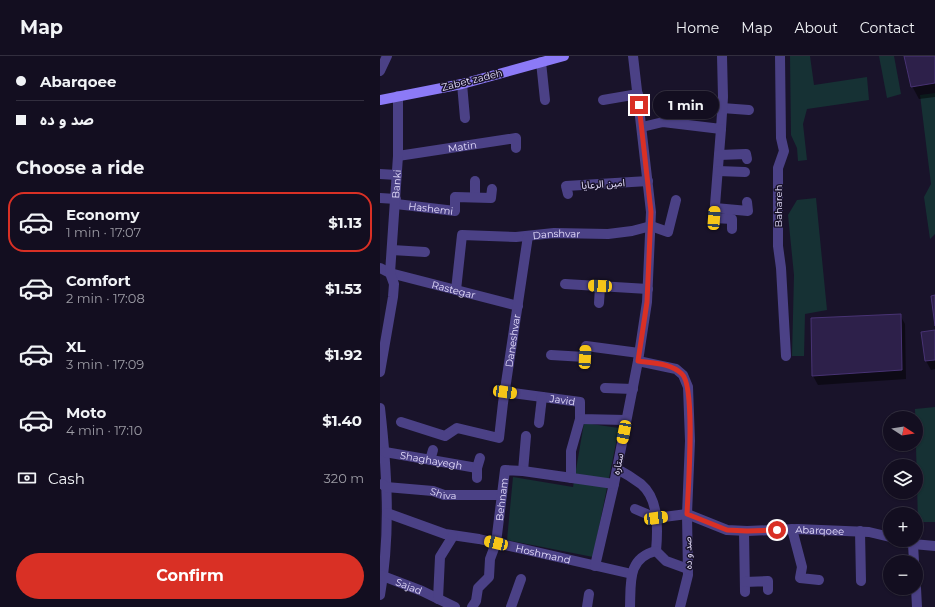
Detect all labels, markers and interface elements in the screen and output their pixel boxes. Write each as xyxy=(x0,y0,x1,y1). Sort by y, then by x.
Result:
text: Map xyxy=(20,16,63,39)
text: Home xyxy=(676,19,719,37)
text: Map xyxy=(741,19,772,37)
text: About xyxy=(794,19,838,37)
text: Contact xyxy=(860,19,915,37)
street label: Zabet zadeh xyxy=(440,66,504,94)
text: Abarqoee xyxy=(40,72,116,91)
callout: 1 min xyxy=(653,91,719,119)
route end xyxy=(630,96,648,114)
text: 1 min xyxy=(668,97,704,113)
text: صد و ده xyxy=(40,110,94,129)
street label: Matin xyxy=(447,138,478,155)
text: Choose a ride xyxy=(16,157,144,179)
street label: Banki xyxy=(389,169,404,199)
street label: امین الرعایا xyxy=(581,176,625,192)
street label: Bahareh xyxy=(772,185,785,227)
street label: Hashemi xyxy=(408,199,454,217)
icon: car xyxy=(18,204,54,240)
text: Economy xyxy=(66,205,139,224)
car xyxy=(707,206,721,230)
text: $1.13 xyxy=(328,213,362,232)
text: 1 min · 17:07 xyxy=(66,224,141,240)
street label: Danshvar xyxy=(532,226,580,242)
icon: car xyxy=(18,270,54,306)
text: Comfort xyxy=(66,271,131,290)
street label: Rastegar xyxy=(430,278,477,301)
text: $1.53 xyxy=(325,279,362,298)
car xyxy=(588,279,612,293)
text: 2 min · 17:08 xyxy=(66,290,145,306)
street label: Daneshvar xyxy=(502,313,523,368)
icon: car xyxy=(18,336,54,372)
text: XL xyxy=(66,337,85,356)
text: $1.92 xyxy=(324,345,362,364)
car xyxy=(578,345,592,369)
text: 3 min · 17:09 xyxy=(66,356,144,372)
car xyxy=(492,384,518,400)
street label: Javid xyxy=(548,391,576,408)
icon: car xyxy=(18,402,54,438)
text: Moto xyxy=(66,403,106,422)
text: $1.40 xyxy=(322,411,362,430)
north arrow xyxy=(883,411,923,451)
map controls xyxy=(883,411,923,595)
car xyxy=(616,419,632,445)
text: 4 min · 17:10 xyxy=(66,422,142,438)
street label: Shaghayegh xyxy=(399,448,464,472)
street label: ستاره xyxy=(610,452,626,476)
button: layers xyxy=(883,459,923,499)
icon: cash xyxy=(16,467,38,489)
text: Cash xyxy=(48,469,85,488)
text: 320 m xyxy=(324,470,364,486)
street label: Behnam xyxy=(492,477,511,522)
street label: Shiva xyxy=(428,484,457,502)
button: + xyxy=(883,507,923,547)
car xyxy=(643,510,669,526)
route start xyxy=(768,521,786,539)
street label: Abarqoee xyxy=(795,522,844,537)
car xyxy=(483,534,509,552)
street label: صد و ده xyxy=(681,536,695,570)
street label: Hoshmand xyxy=(514,541,572,566)
button: Confirm xyxy=(16,553,364,599)
button: − xyxy=(883,555,923,595)
street label: Sajad xyxy=(394,575,424,597)

